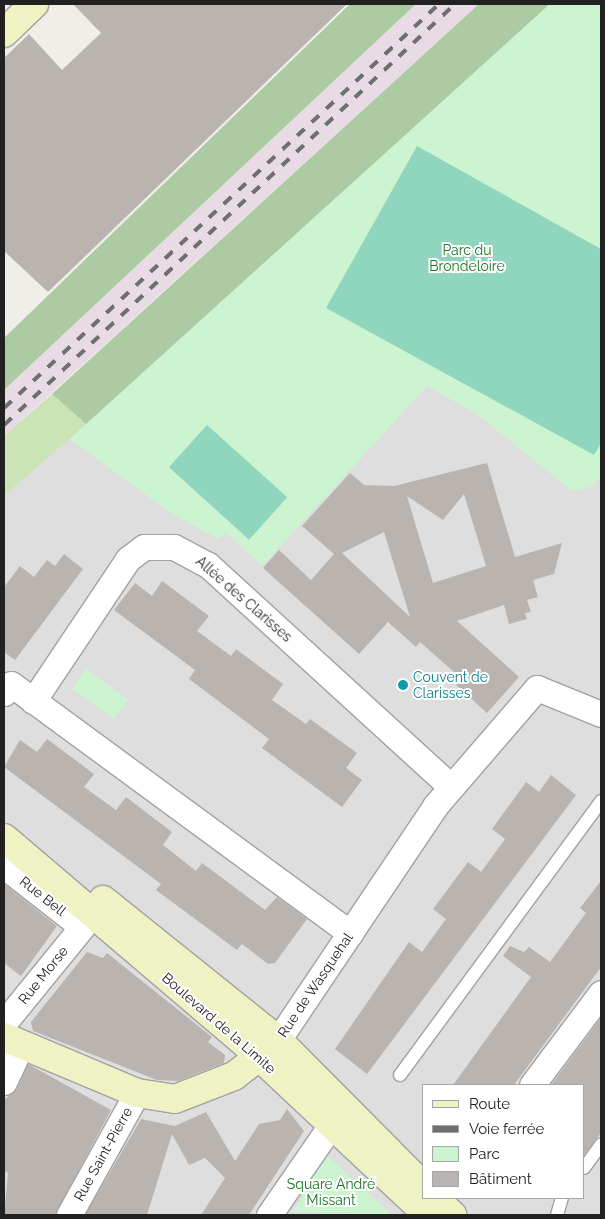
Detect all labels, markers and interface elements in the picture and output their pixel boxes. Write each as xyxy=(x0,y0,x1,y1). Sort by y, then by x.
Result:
park label: Parc du Brondeloire xyxy=(429,242,505,274)
street label: Allée des Clarisses xyxy=(193,553,295,645)
place label: Couvent de Clarisses xyxy=(413,669,488,702)
marker: Couvent de Clarisses xyxy=(397,679,409,691)
street label: Rue Bell xyxy=(16,873,70,919)
street label: Rue de Wasquehal xyxy=(274,929,356,1041)
street label: Rue Morse xyxy=(15,943,71,1007)
street label: Boulevard de la Limite xyxy=(159,969,279,1077)
legend xyxy=(422,1084,585,1199)
text: Route xyxy=(469,1095,510,1113)
street label: Rue Saint-Pierre xyxy=(70,1104,136,1204)
text: Voie ferrée xyxy=(469,1120,544,1138)
text: Parc xyxy=(469,1145,500,1163)
text: Bâtiment xyxy=(469,1170,532,1188)
park label: Square André Missant xyxy=(287,1176,375,1208)

